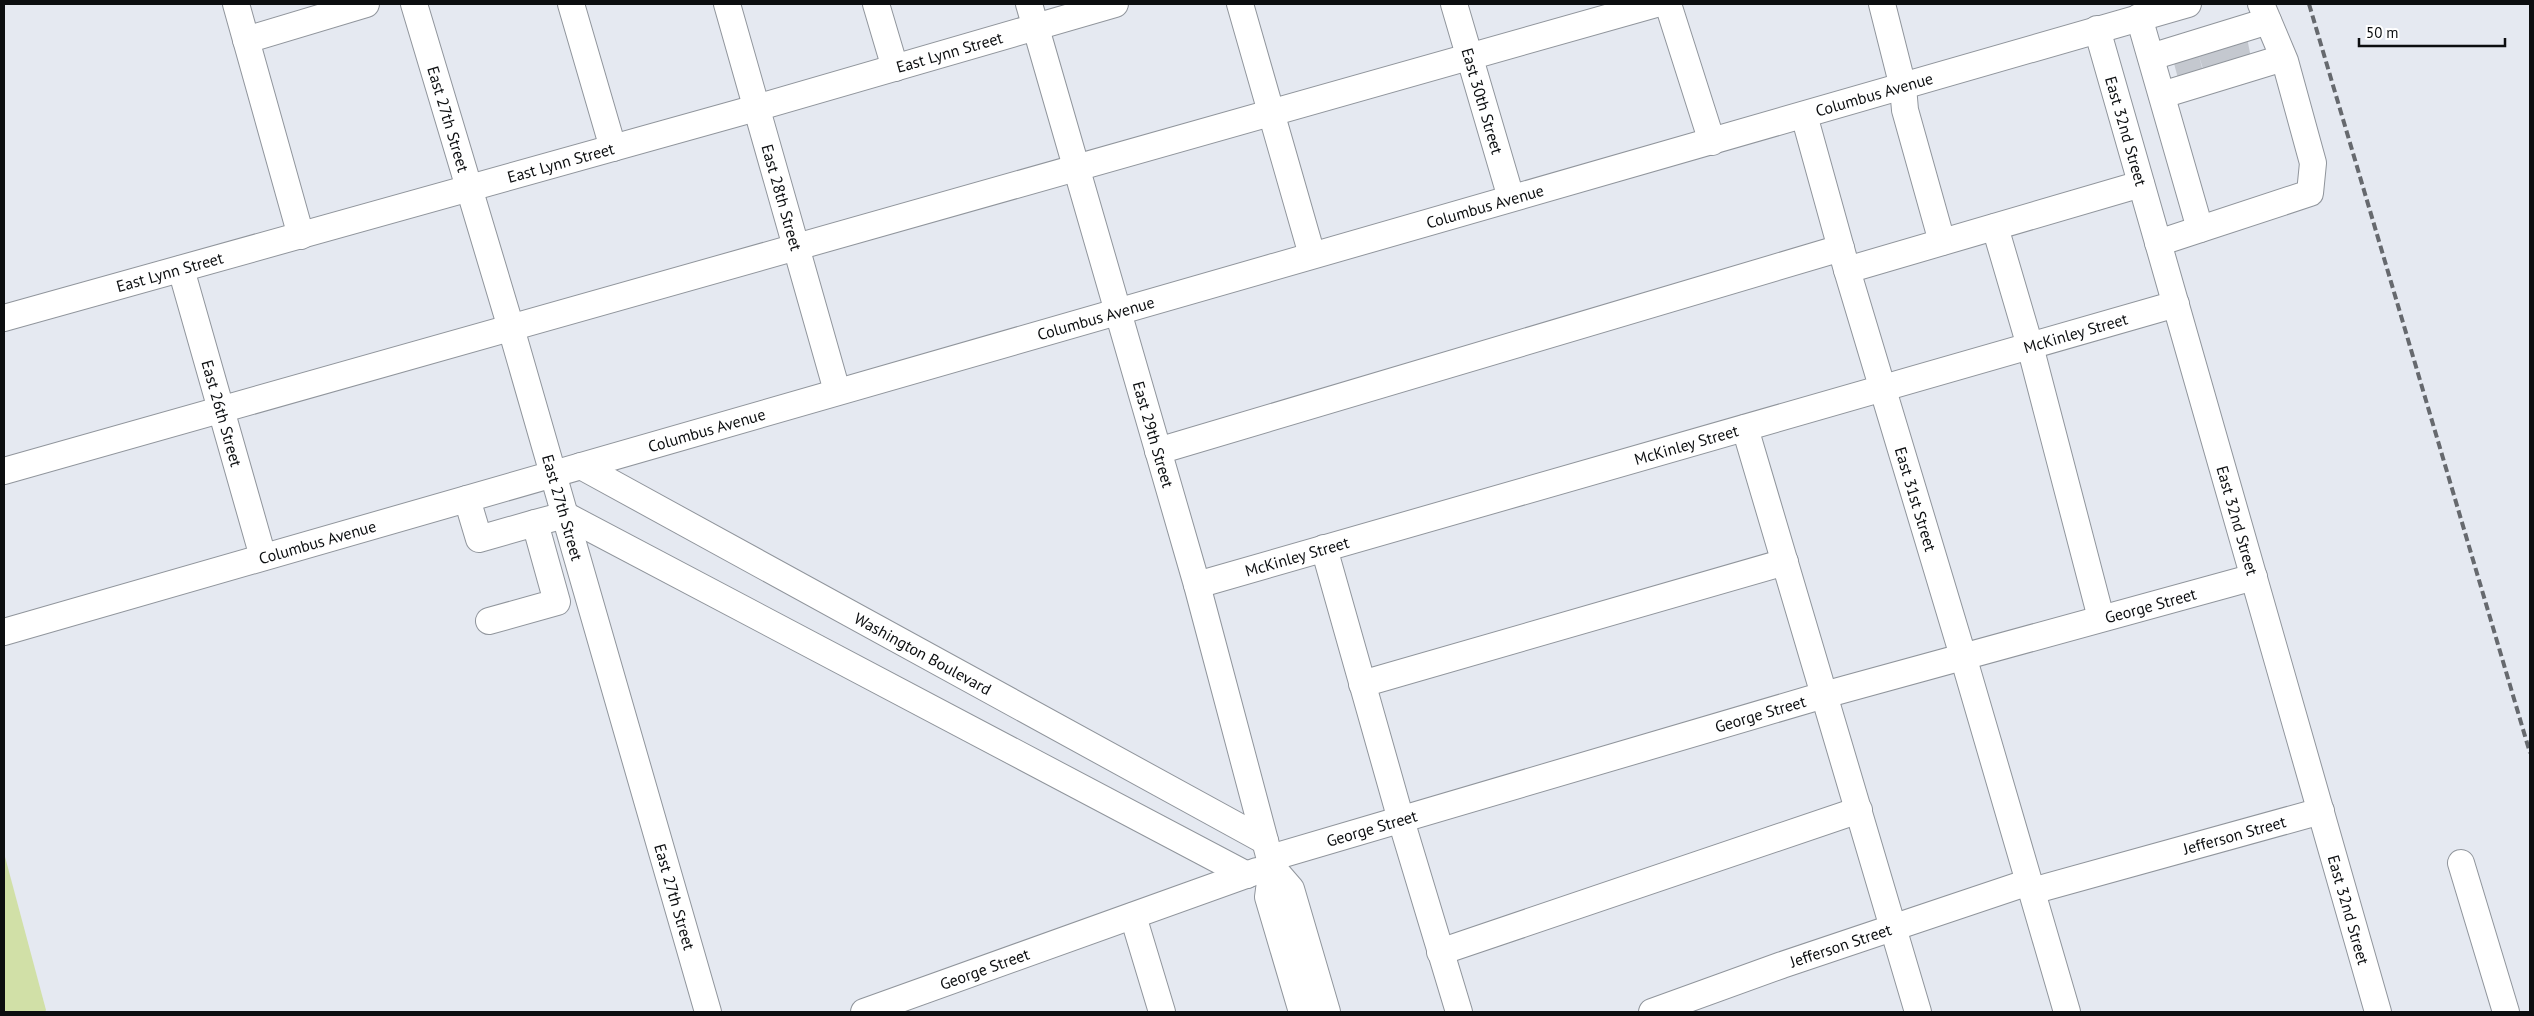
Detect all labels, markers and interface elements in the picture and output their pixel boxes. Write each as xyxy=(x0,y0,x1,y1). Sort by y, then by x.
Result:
scale bar xyxy=(2359,15,2505,47)
text: 50 m xyxy=(2366,23,2399,42)
street label: East Lynn Street xyxy=(894,27,1005,77)
street label: East 30th Street xyxy=(1457,45,1508,157)
street label: East 27th Street xyxy=(423,64,474,175)
street label: Columbus Avenue xyxy=(1813,68,1935,121)
street label: East 32nd Street xyxy=(2101,74,2151,189)
street label: East Lynn Street xyxy=(505,138,617,187)
street label: East 28th Street xyxy=(757,142,807,253)
street label: Columbus Avenue xyxy=(1424,180,1546,233)
street label: East Lynn Street xyxy=(114,247,226,296)
street label: Columbus Avenue xyxy=(1035,292,1157,344)
street label: McKinley Street xyxy=(2021,308,2130,357)
street label: East 26th Street xyxy=(197,358,247,469)
street label: East 29th Street xyxy=(1129,379,1178,490)
street label: Columbus Avenue xyxy=(645,404,768,456)
street label: McKinley Street xyxy=(1632,420,1741,469)
street label: East 31st Street xyxy=(1891,445,1941,554)
street label: East 27th Street xyxy=(538,452,588,563)
street label: East 32nd Street xyxy=(2212,463,2263,578)
street label: Columbus Avenue xyxy=(256,516,378,568)
street label: McKinley Street xyxy=(1243,532,1352,581)
street label: George Street xyxy=(2103,583,2199,627)
street label: Washington Boulevard xyxy=(851,608,995,699)
street label: George Street xyxy=(1712,691,1809,737)
street label: George Street xyxy=(1324,805,1420,851)
street label: Jefferson Street xyxy=(2180,811,2289,859)
street label: East 27th Street xyxy=(650,841,700,953)
street label: East 32nd Street xyxy=(2324,853,2374,967)
street label: Jefferson Street xyxy=(1786,919,1894,972)
street label: George Street xyxy=(937,943,1032,994)

